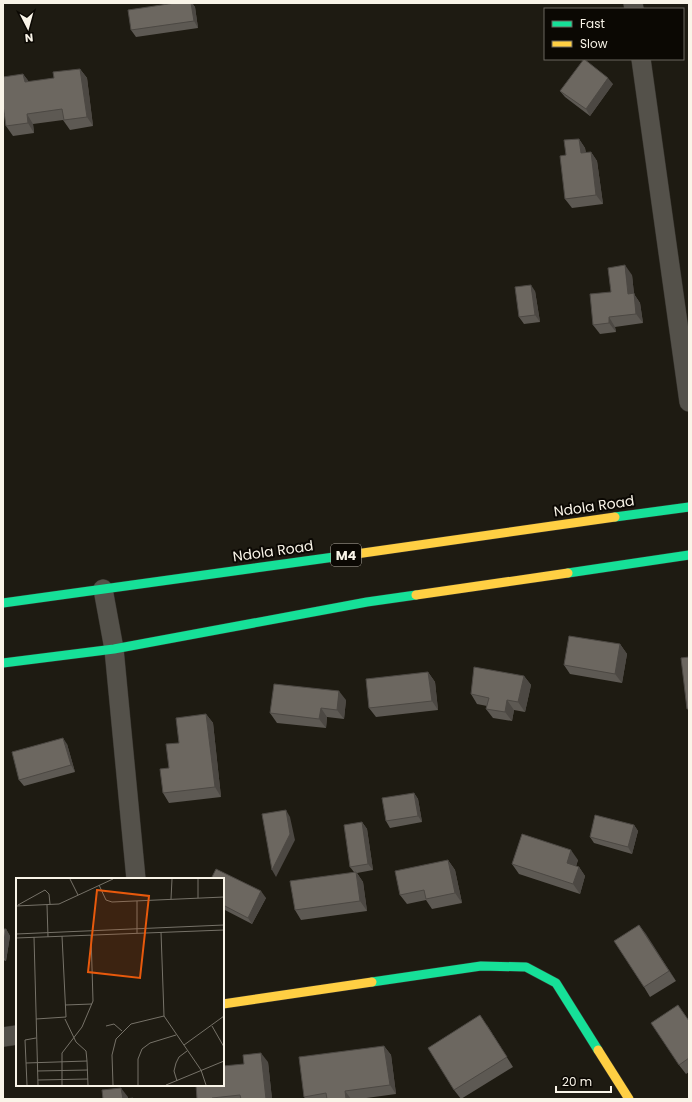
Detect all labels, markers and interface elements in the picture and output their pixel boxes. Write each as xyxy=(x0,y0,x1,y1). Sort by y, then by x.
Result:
north arrow xyxy=(8,8,48,48)
legend xyxy=(544,8,684,60)
text: Fast xyxy=(580,15,605,32)
text: N xyxy=(24,30,34,46)
text: Slow xyxy=(580,35,608,52)
street label: Ndola Road xyxy=(552,490,636,522)
street label: Ndola Road xyxy=(231,535,315,567)
road number: M4 xyxy=(331,544,361,566)
inset map xyxy=(16,878,224,1086)
scale bar xyxy=(556,1068,611,1094)
text: 20 m xyxy=(562,1073,592,1090)

